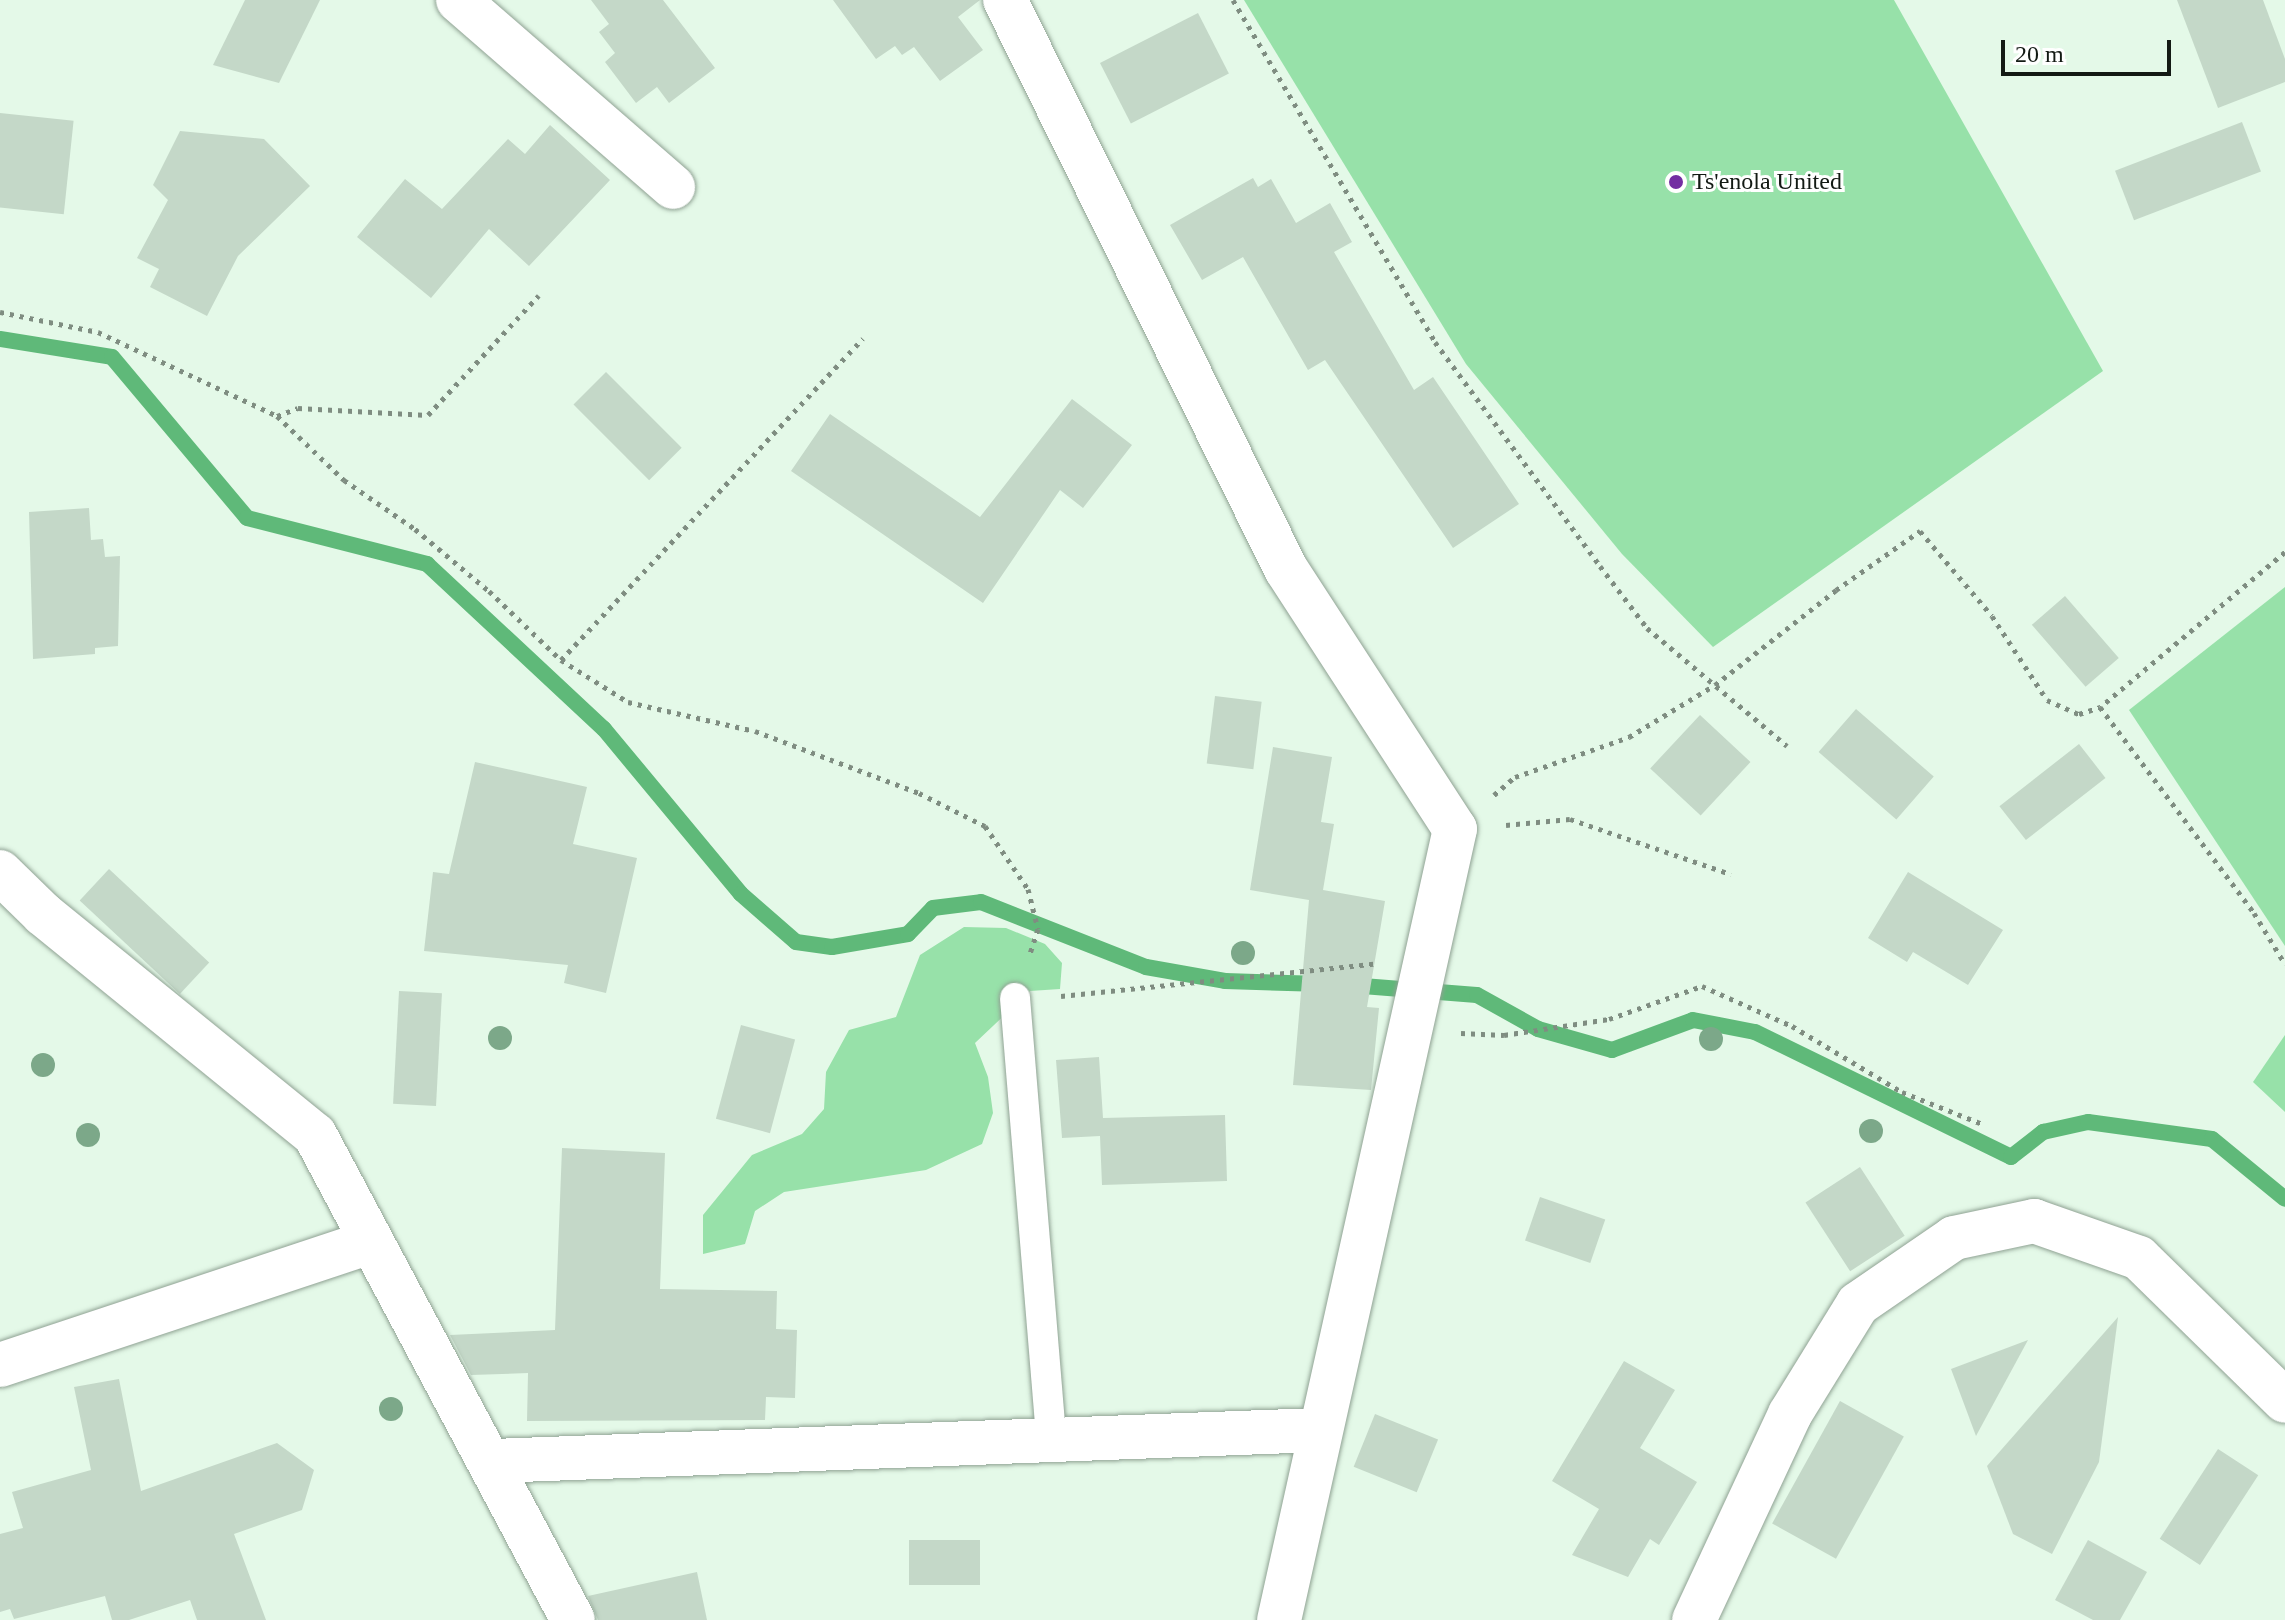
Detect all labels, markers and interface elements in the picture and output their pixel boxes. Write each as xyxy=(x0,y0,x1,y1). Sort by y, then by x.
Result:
scale bar xyxy=(2005,24,2175,74)
text: 20 m xyxy=(2015,41,2064,67)
place label: Ts'enola United xyxy=(1692,168,1842,196)
marker: Ts'enola United xyxy=(1667,173,1685,191)

